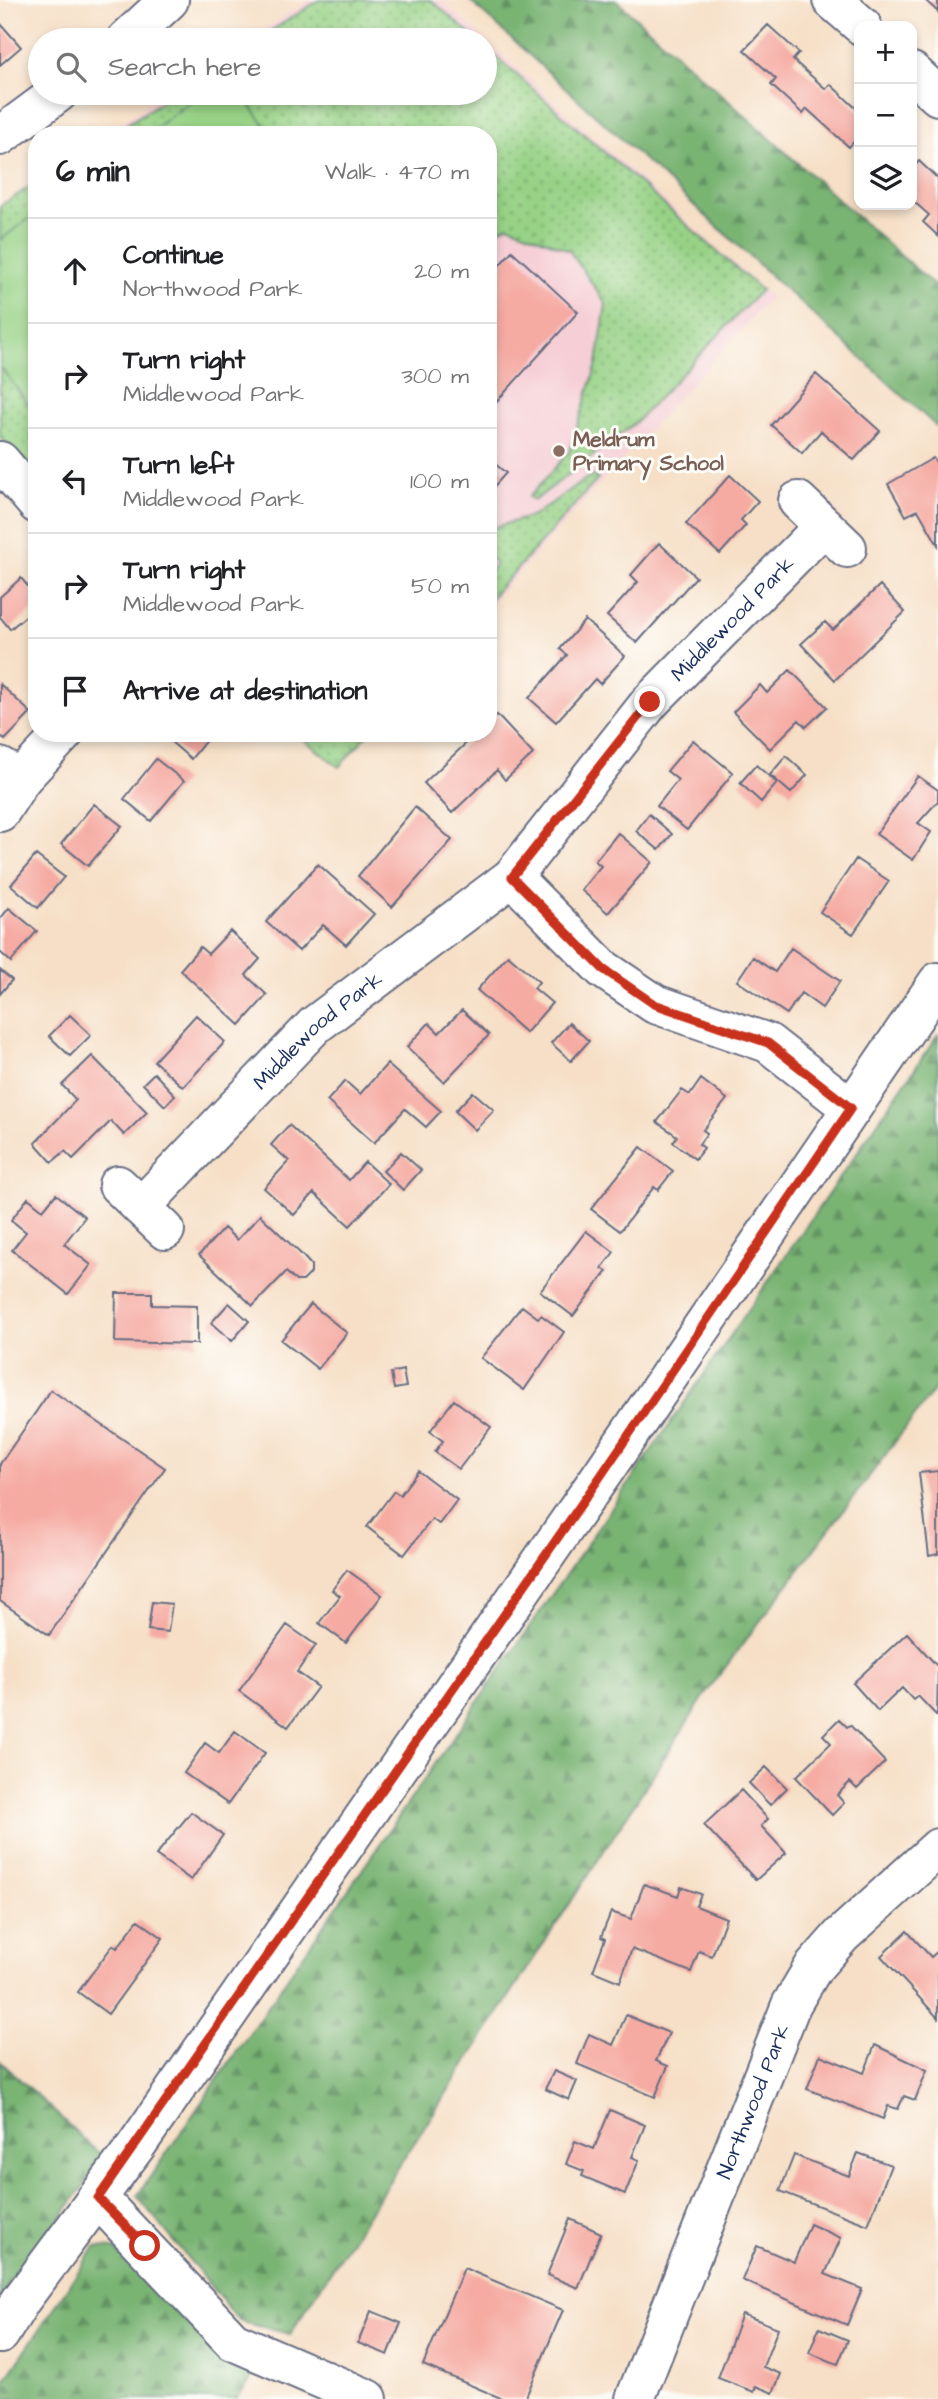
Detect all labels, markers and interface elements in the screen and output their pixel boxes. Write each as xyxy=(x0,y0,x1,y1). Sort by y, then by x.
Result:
map controls xyxy=(854,21,917,210)
button: + xyxy=(854,21,917,84)
search box xyxy=(28,28,497,105)
icon: search xyxy=(52,48,90,86)
text: Search here xyxy=(108,49,261,85)
button: − xyxy=(854,84,917,147)
button: layers xyxy=(854,147,917,210)
text: 6 min xyxy=(56,151,130,193)
text: Walk · 470 m xyxy=(325,156,469,188)
text: Continue xyxy=(123,237,224,273)
icon: ahead xyxy=(56,252,94,290)
text: 20 m xyxy=(414,255,469,287)
text: Northwood Park xyxy=(123,273,302,305)
text: Turn right xyxy=(123,342,245,378)
icon: right xyxy=(56,357,94,395)
text: 300 m xyxy=(401,360,469,392)
text: Middlewood Park xyxy=(123,378,304,410)
place label: Meldrum Primary School xyxy=(573,425,725,481)
marker: Meldrum Primary School xyxy=(551,443,567,459)
text: Turn left xyxy=(123,447,234,483)
icon: left xyxy=(56,462,94,500)
text: 100 m xyxy=(410,465,469,497)
text: Middlewood Park xyxy=(123,483,304,515)
street label: Middlewood Park xyxy=(664,550,801,688)
text: Turn right xyxy=(123,552,245,588)
icon: right xyxy=(56,567,94,605)
text: 50 m xyxy=(411,570,469,602)
text: Middlewood Park xyxy=(123,588,304,620)
icon: arrive xyxy=(56,672,94,710)
text: Arrive at destination xyxy=(123,673,368,709)
route end xyxy=(634,686,665,717)
street label: Middlewood Park xyxy=(246,965,389,1096)
street label: Northwood Park xyxy=(709,2020,796,2183)
route start xyxy=(129,2230,160,2261)

